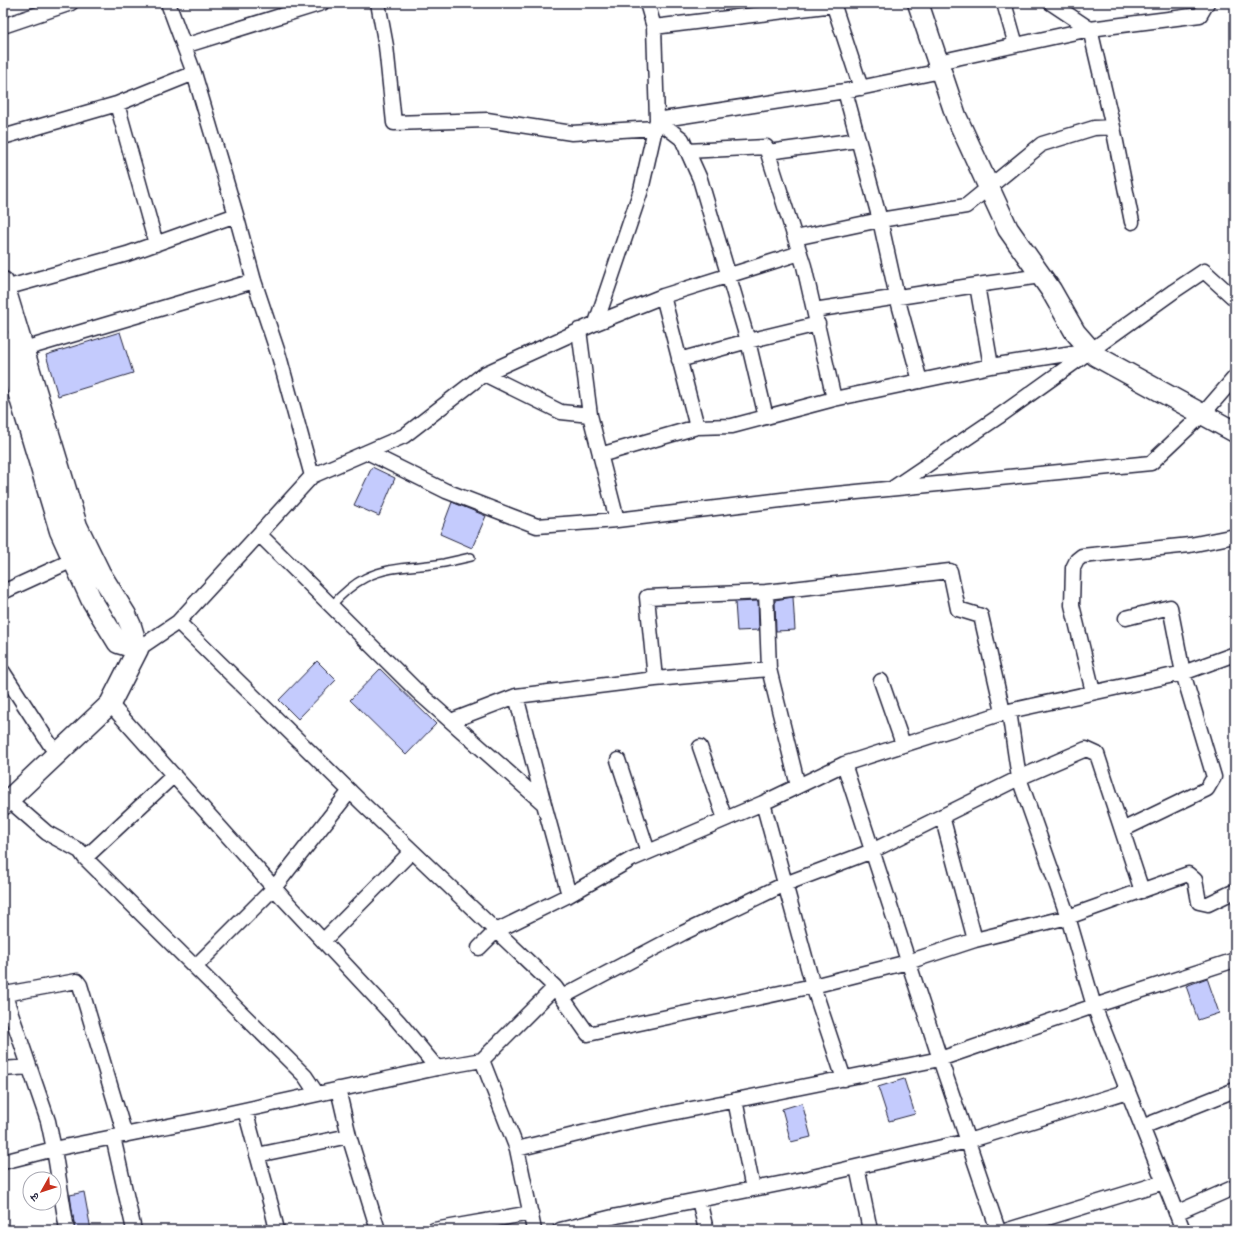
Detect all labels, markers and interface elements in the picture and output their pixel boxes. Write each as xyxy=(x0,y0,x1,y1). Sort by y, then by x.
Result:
north arrow xyxy=(22,1171,62,1211)
text: उ xyxy=(27,1188,45,1204)

